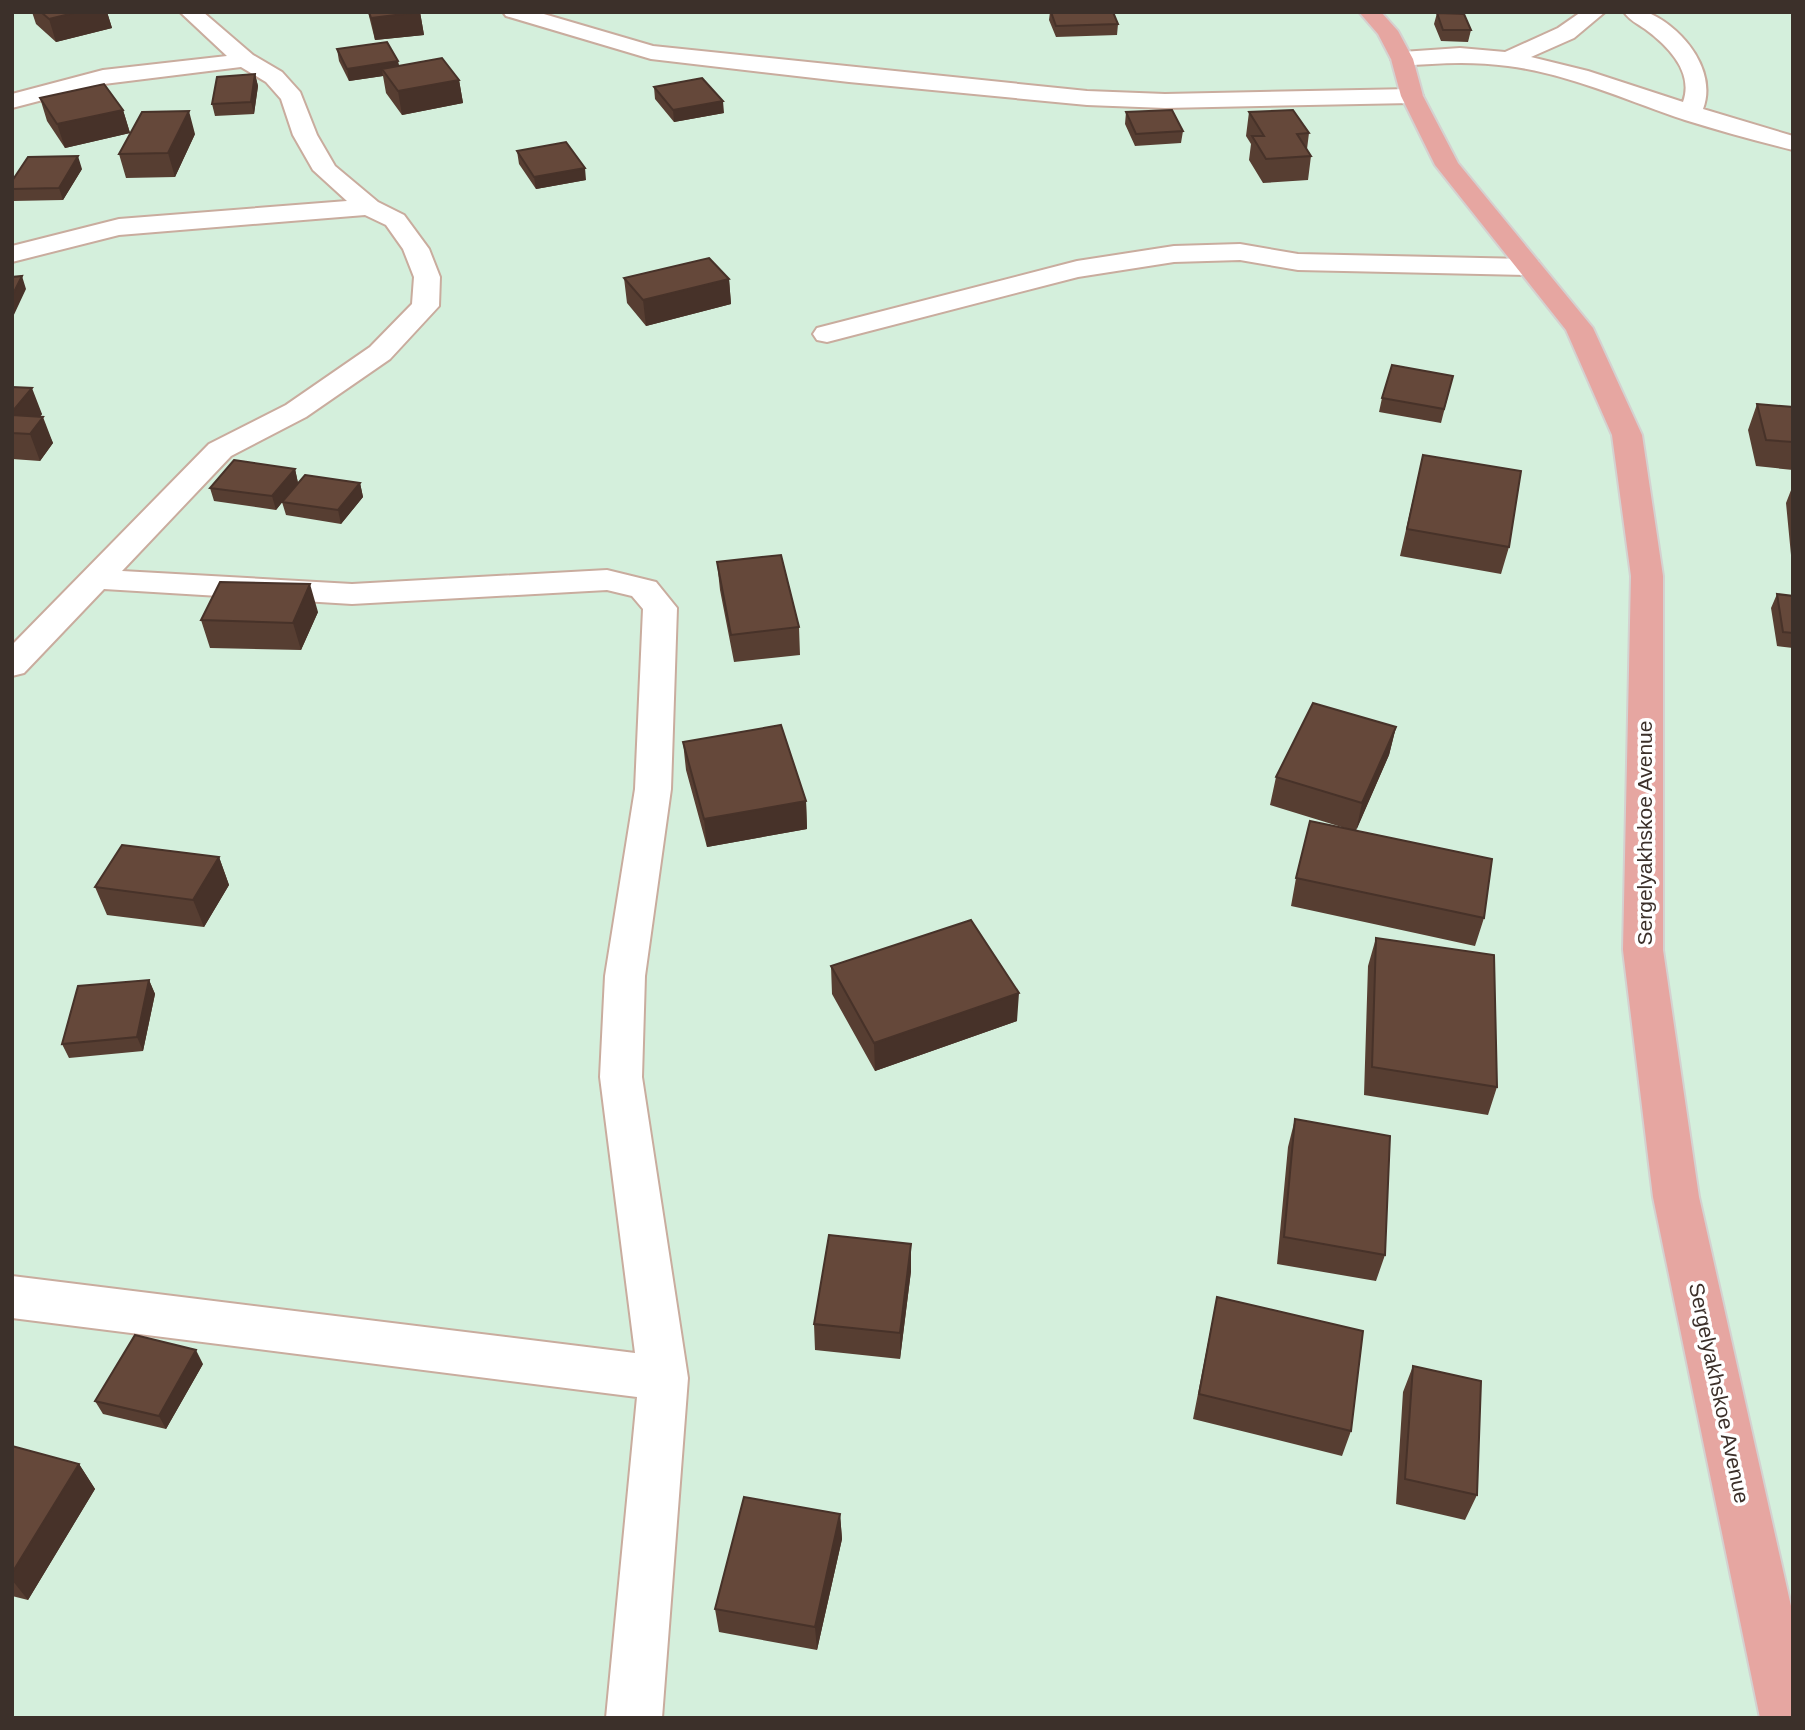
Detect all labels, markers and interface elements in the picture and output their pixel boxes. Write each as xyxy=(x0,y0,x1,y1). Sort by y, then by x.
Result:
street label: Sergelyakhskoe Avenue xyxy=(1633,721,1656,945)
street label: Sergelyakhskoe Avenue xyxy=(1685,1280,1754,1505)

